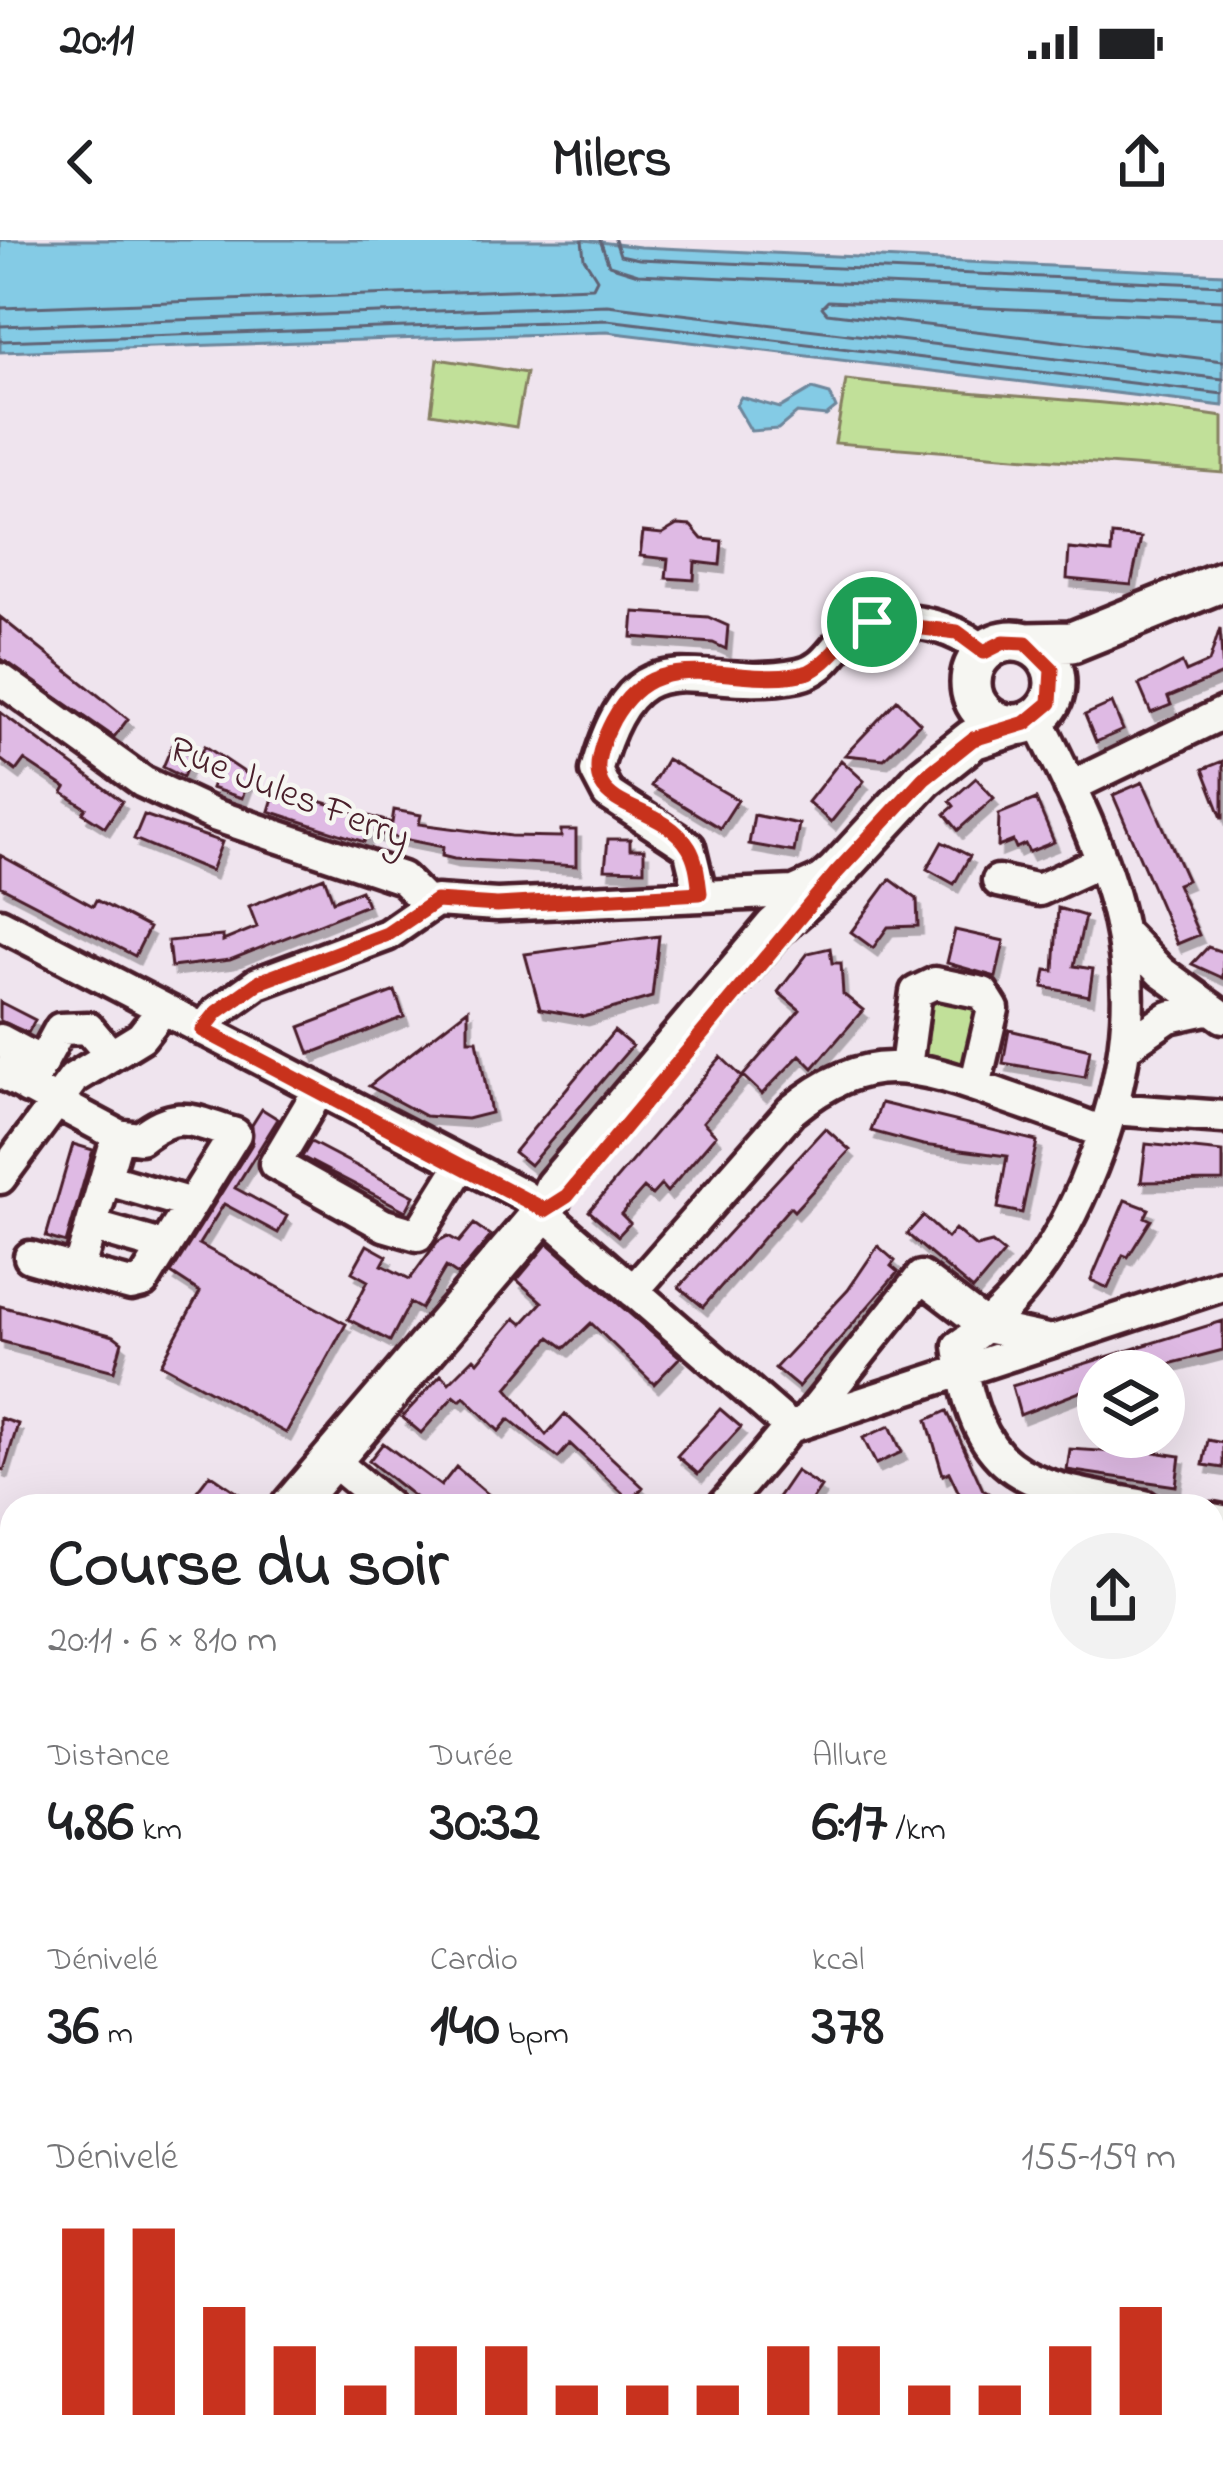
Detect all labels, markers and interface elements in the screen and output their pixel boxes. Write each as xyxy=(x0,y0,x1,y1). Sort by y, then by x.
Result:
text: 20:11 xyxy=(60,9,134,75)
text: Milers xyxy=(552,123,672,201)
icon: back xyxy=(48,129,114,195)
icon: share xyxy=(1109,129,1175,195)
pin xyxy=(821,571,923,673)
icon: arrive xyxy=(839,589,905,655)
street label: Rue Jules Ferry xyxy=(160,723,418,867)
map controls xyxy=(1077,1350,1185,1458)
button: layers xyxy=(1077,1350,1185,1458)
text: Course du soir xyxy=(48,1520,448,1616)
button: share xyxy=(1050,1533,1176,1659)
text: 20:11 · 6 × 810 m xyxy=(48,1613,277,1670)
text: Distance xyxy=(48,1733,170,1781)
text: Durée xyxy=(430,1733,513,1781)
text: Allure xyxy=(812,1733,887,1781)
text: 4.86 xyxy=(48,1781,134,1868)
text: 30:32 xyxy=(430,1781,540,1868)
text: 6:17 xyxy=(812,1781,887,1868)
text: km xyxy=(134,1807,182,1855)
text: /km xyxy=(887,1807,946,1855)
text: Dénivelé xyxy=(48,1937,158,1985)
text: Cardio xyxy=(430,1937,518,1985)
text: kcal xyxy=(812,1937,864,1985)
text: 36 xyxy=(48,1985,99,2072)
text: 140 xyxy=(430,1985,500,2072)
text: 378 xyxy=(812,1985,884,2072)
text: m xyxy=(99,2011,133,2059)
text: bpm xyxy=(500,2011,569,2059)
text: Dénivelé xyxy=(48,2130,178,2187)
text: 155–159 m xyxy=(1021,2130,1176,2187)

